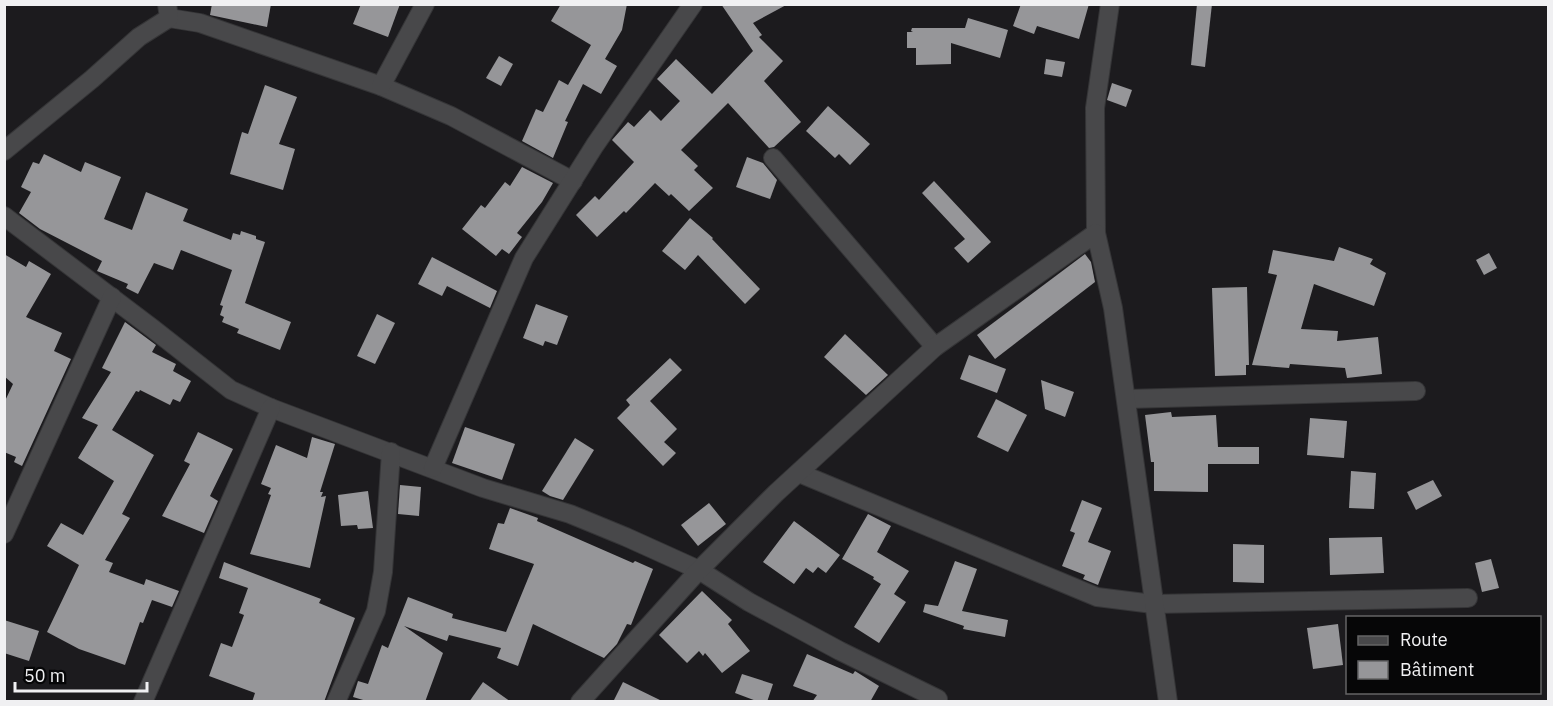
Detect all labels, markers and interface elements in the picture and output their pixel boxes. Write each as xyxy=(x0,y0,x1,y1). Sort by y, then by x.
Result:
legend xyxy=(1346,616,1541,694)
text: Route xyxy=(1400,628,1448,651)
scale bar xyxy=(15,655,147,693)
text: Bâtiment xyxy=(1400,658,1474,681)
text: 50 m xyxy=(24,664,66,687)

